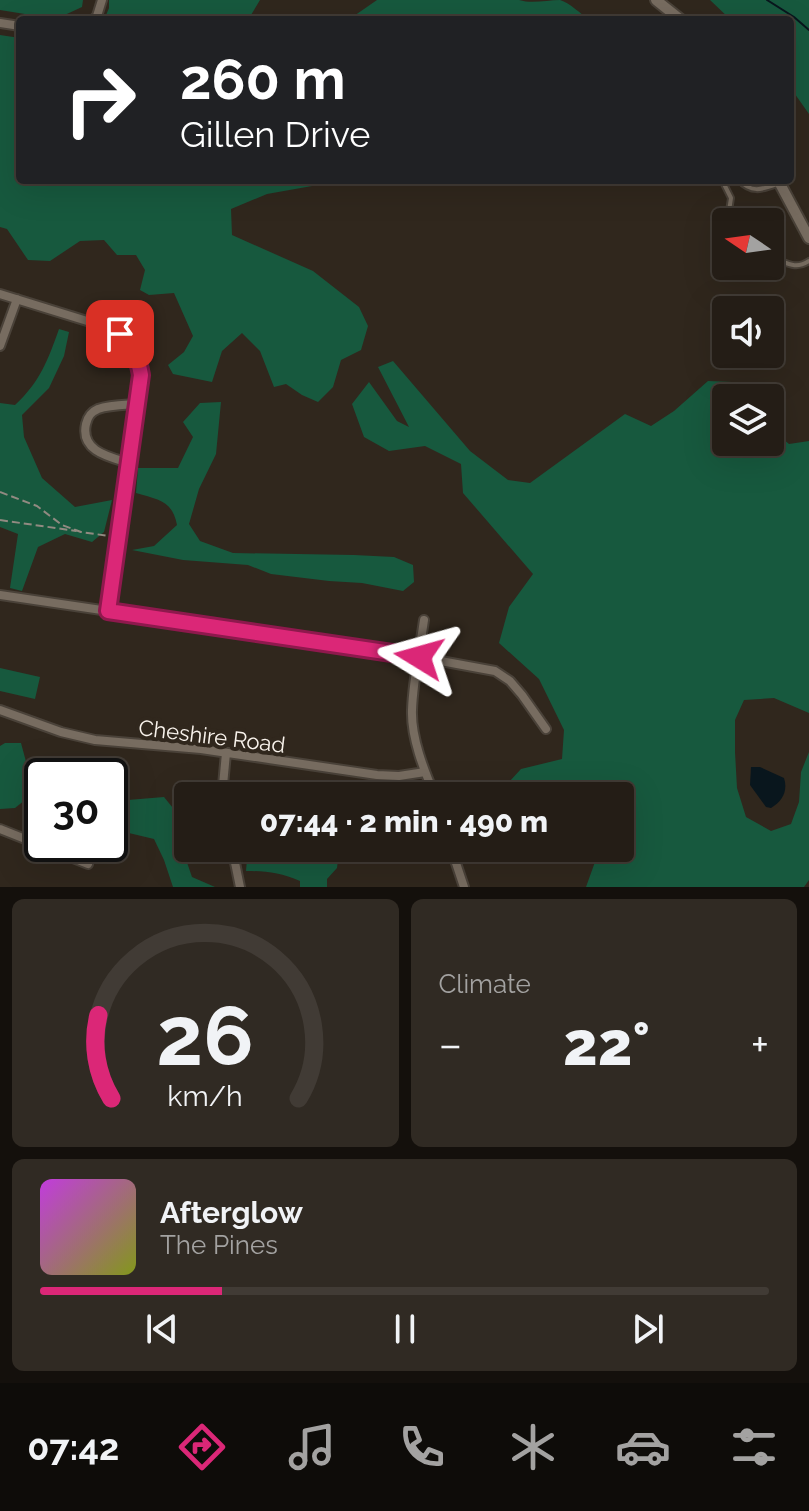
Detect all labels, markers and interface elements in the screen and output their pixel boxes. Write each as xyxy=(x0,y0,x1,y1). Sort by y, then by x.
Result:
text: 260 m xyxy=(180,46,346,112)
icon: right xyxy=(48,48,152,152)
text: Gillen Drive xyxy=(180,113,370,155)
north arrow xyxy=(712,208,784,280)
map controls xyxy=(712,208,784,456)
button: sound xyxy=(712,296,784,368)
pin xyxy=(86,300,154,368)
icon: arrive xyxy=(98,312,142,356)
button: layers xyxy=(712,384,784,456)
position arrow xyxy=(377,615,461,699)
street label: Cheshire Road xyxy=(137,714,287,758)
speed limit sign: 30 xyxy=(24,758,128,862)
text: 07:44 · 2 min · 490 m xyxy=(260,804,548,839)
text: Climate xyxy=(439,969,531,999)
text: 26 xyxy=(157,987,254,1084)
text: 22° xyxy=(563,1009,650,1079)
text: − xyxy=(439,1019,462,1070)
text: + xyxy=(751,1019,769,1070)
text: km/h xyxy=(168,1079,243,1113)
text: Afterglow xyxy=(160,1195,303,1230)
text: The Pines xyxy=(160,1230,278,1260)
icon: previous xyxy=(140,1307,184,1351)
icon: pause xyxy=(383,1307,427,1351)
icon: next xyxy=(626,1307,670,1351)
icon: directions xyxy=(174,1419,230,1475)
icon: music xyxy=(284,1419,340,1475)
icon: phone xyxy=(394,1419,450,1475)
icon: climate xyxy=(505,1419,561,1475)
icon: car xyxy=(615,1419,671,1475)
icon: filters xyxy=(726,1419,782,1475)
text: 07:42 xyxy=(27,1426,119,1468)

